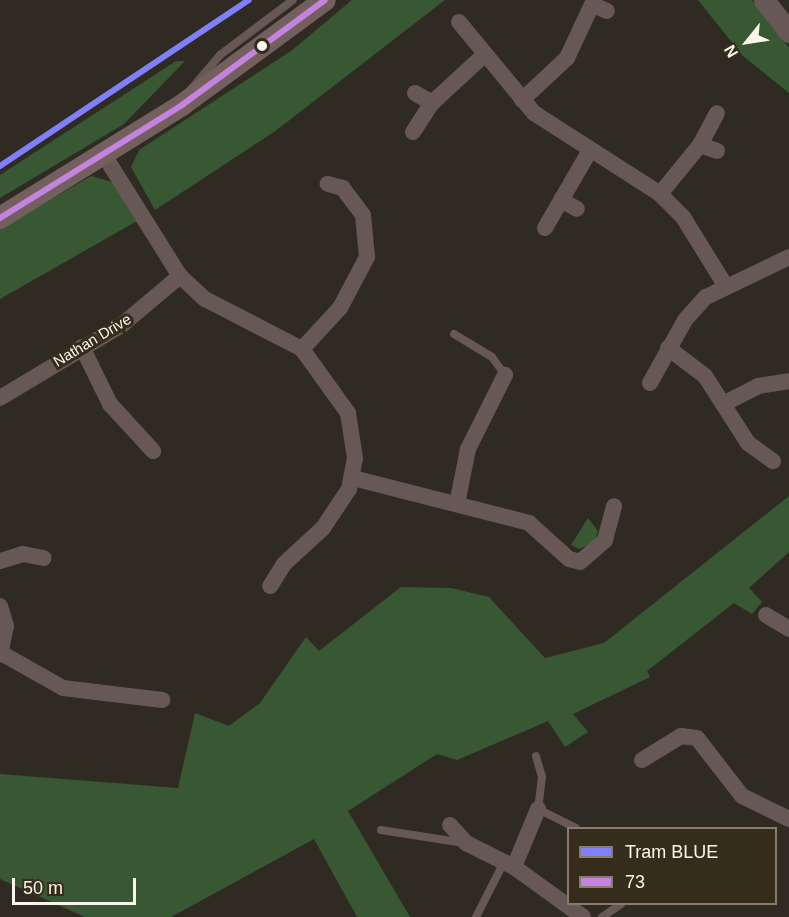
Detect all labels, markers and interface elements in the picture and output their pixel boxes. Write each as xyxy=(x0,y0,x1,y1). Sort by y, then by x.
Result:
north arrow xyxy=(717,12,777,72)
unlabelled marker xyxy=(256,40,268,52)
text: N xyxy=(721,42,741,61)
street label: Nathan Drive xyxy=(50,310,134,370)
legend xyxy=(567,827,777,905)
text: Tram BLUE xyxy=(625,842,718,862)
scale bar xyxy=(15,866,140,904)
text: 73 xyxy=(625,872,645,892)
text: 50 m xyxy=(23,878,63,898)

